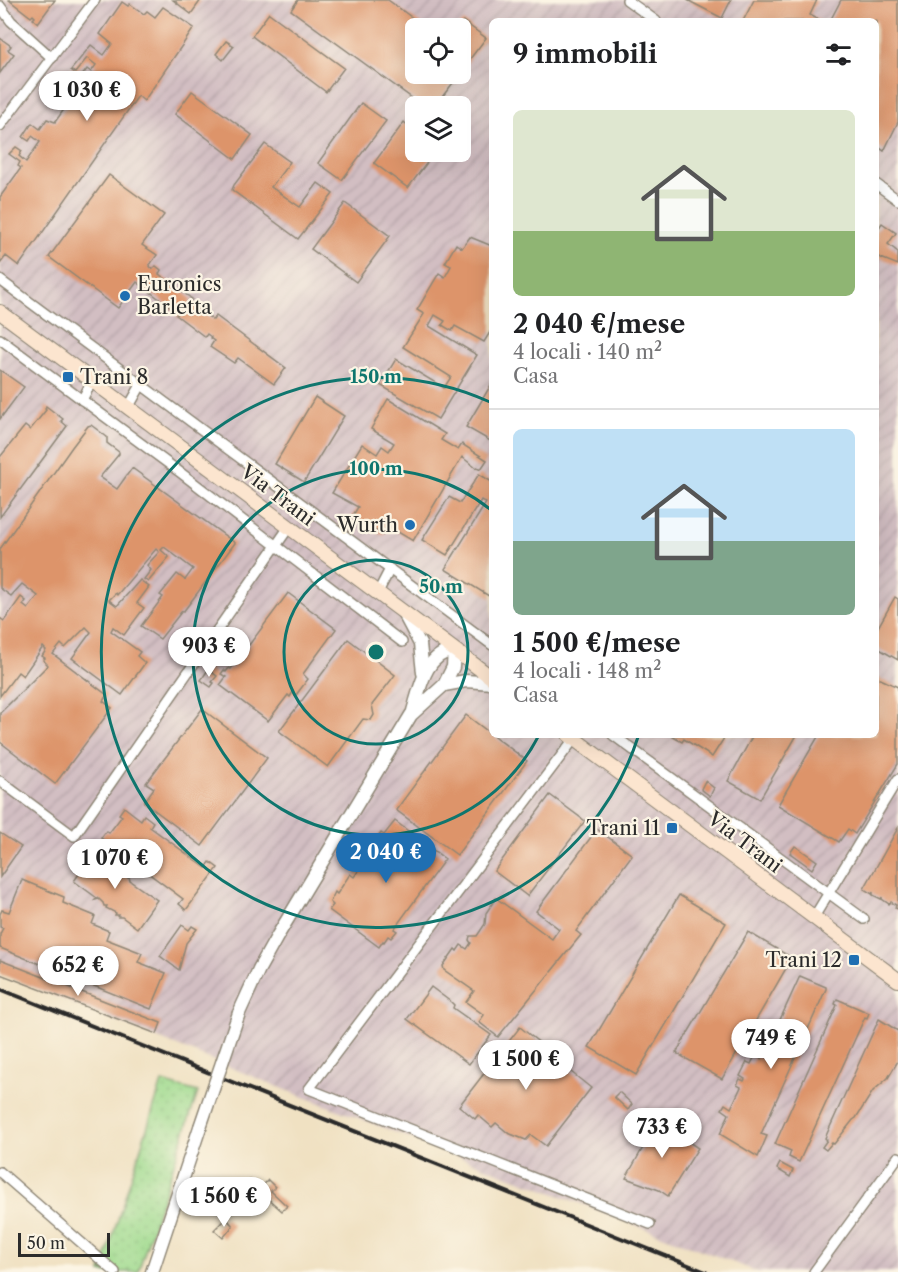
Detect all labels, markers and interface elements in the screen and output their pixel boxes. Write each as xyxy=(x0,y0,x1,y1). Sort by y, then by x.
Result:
map controls xyxy=(405,18,471,162)
button: locate xyxy=(405,18,471,84)
text: 9 immobili xyxy=(513,38,657,70)
icon: filters xyxy=(822,38,855,71)
pin: 1 030 € xyxy=(32,71,142,122)
text: 1 030 € xyxy=(53,78,121,102)
button: layers xyxy=(405,96,471,162)
icon: home xyxy=(630,149,738,257)
place label: Euronics Barletta xyxy=(137,272,221,319)
marker: Euronics Barletta xyxy=(118,289,132,303)
text: 2 040 €/mese xyxy=(513,308,685,340)
text: 4 locali · 140 m² xyxy=(513,340,662,364)
text: Casa xyxy=(513,364,558,388)
place label: Trani 8 xyxy=(80,365,148,389)
text: 150 m xyxy=(350,366,402,388)
marker: Trani 8 xyxy=(61,370,75,384)
text: 100 m xyxy=(349,458,403,480)
street label: Via Trani xyxy=(235,459,320,531)
icon: home xyxy=(630,468,738,576)
place label: Wurth xyxy=(336,513,398,537)
marker: Wurth xyxy=(403,518,417,532)
text: 50 m xyxy=(419,576,463,598)
pin: 903 € xyxy=(167,627,251,678)
text: 1 500 €/mese xyxy=(513,627,681,659)
text: 903 € xyxy=(182,634,236,658)
centre of rings xyxy=(366,642,386,662)
text: 4 locali · 148 m² xyxy=(513,659,661,683)
text: Casa xyxy=(513,683,558,707)
street label: Via Trani xyxy=(702,806,787,878)
place label: Trani 11 xyxy=(587,816,661,840)
marker: Trani 11 xyxy=(665,821,679,835)
pin: 2 040 € xyxy=(331,833,441,884)
pin: 1 070 € xyxy=(60,839,170,890)
text: 2 040 € xyxy=(350,840,422,864)
text: 1 070 € xyxy=(81,846,149,870)
pin: 652 € xyxy=(36,946,120,997)
place label: Trani 12 xyxy=(766,948,842,972)
text: 652 € xyxy=(52,953,104,977)
marker: Trani 12 xyxy=(847,953,861,967)
pin: 749 € xyxy=(729,1019,813,1070)
text: 749 € xyxy=(745,1026,797,1050)
pin: 1 500 € xyxy=(471,1040,581,1091)
text: 1 500 € xyxy=(492,1047,560,1071)
pin: 733 € xyxy=(620,1108,704,1159)
text: 733 € xyxy=(637,1115,687,1139)
pin: 1 560 € xyxy=(169,1177,279,1228)
text: 1 560 € xyxy=(190,1184,258,1208)
scale bar xyxy=(18,1230,110,1258)
text: 50 m xyxy=(27,1233,65,1253)

